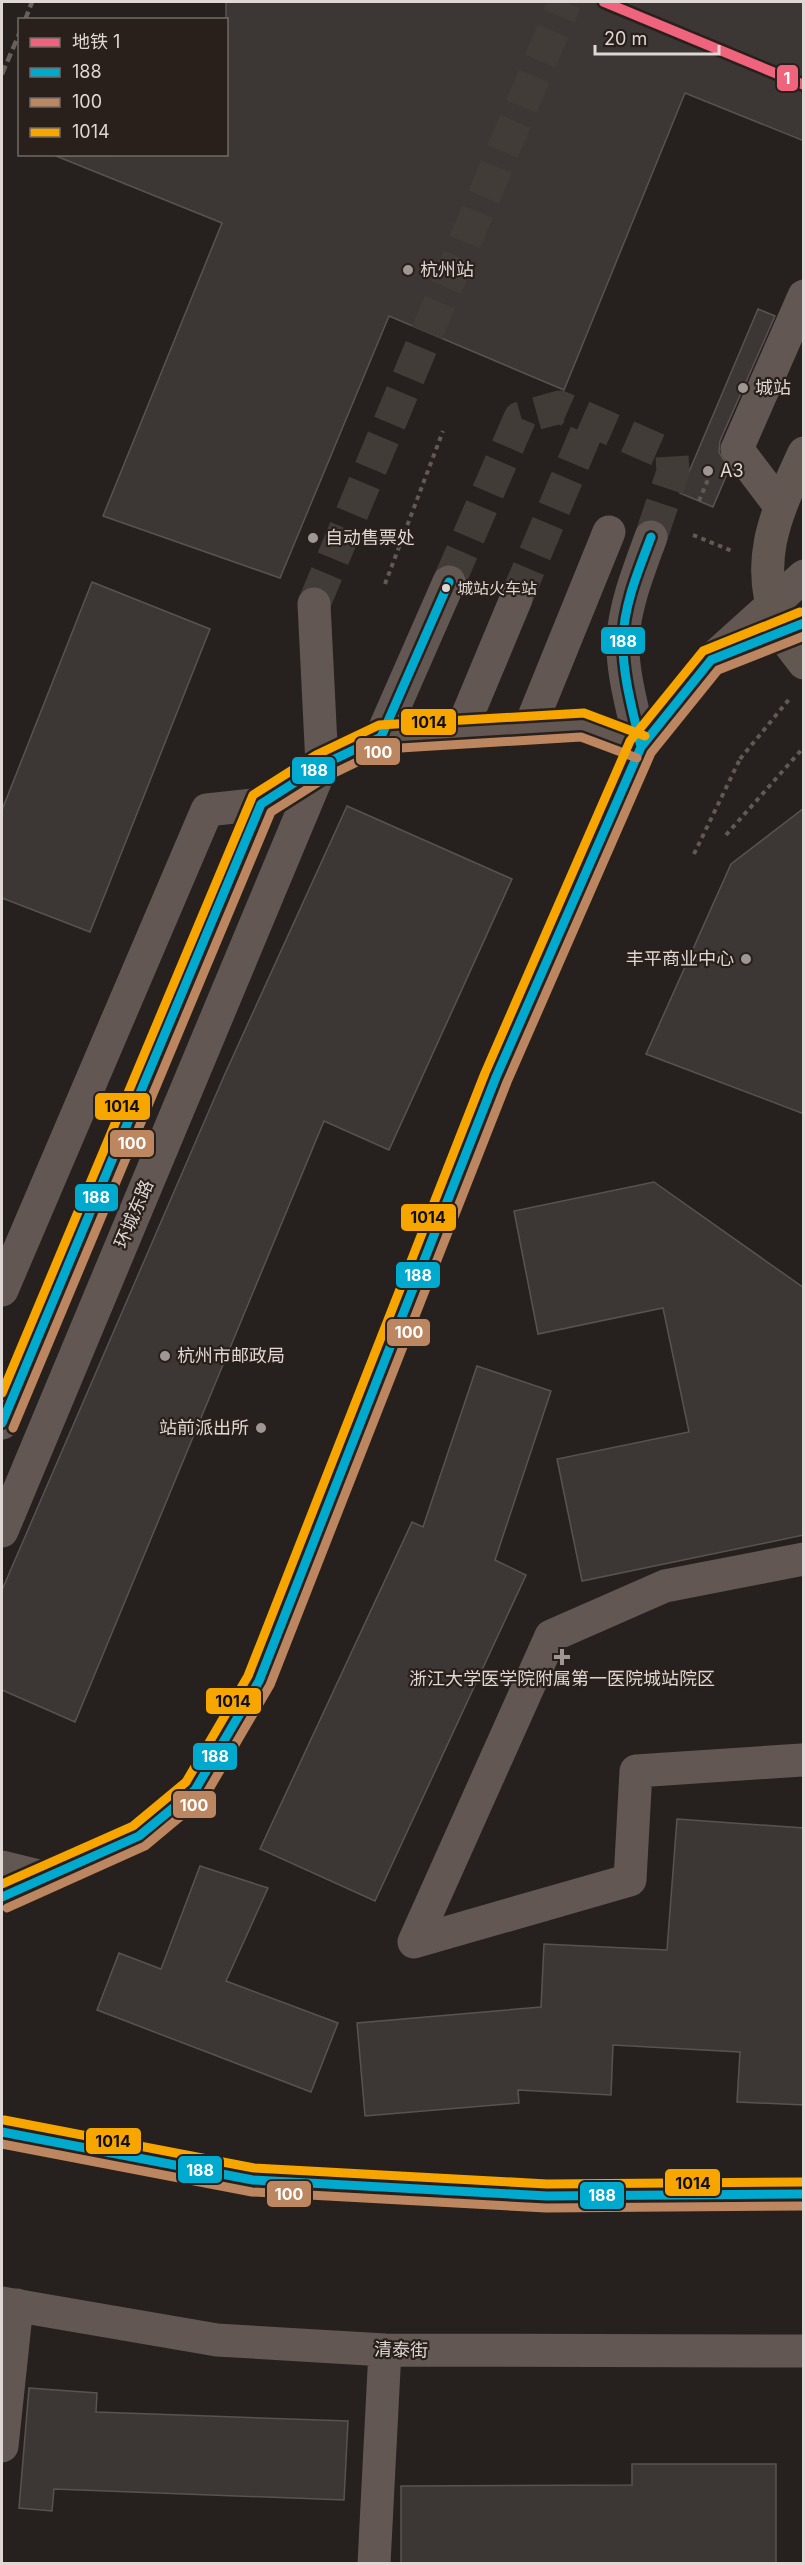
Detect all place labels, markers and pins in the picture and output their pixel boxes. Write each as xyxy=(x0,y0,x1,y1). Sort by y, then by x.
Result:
place label: 杭州站 xyxy=(420,259,474,280)
marker: 杭州站 xyxy=(401,263,415,277)
place label: 城站 xyxy=(755,377,791,398)
marker: 城站 xyxy=(736,381,750,395)
place label: A3 xyxy=(720,460,744,481)
marker: A3 xyxy=(701,464,715,478)
place label: 自动售票处 xyxy=(325,527,415,548)
marker: 自动售票处 xyxy=(306,531,320,545)
place label: 城站火车站 xyxy=(457,578,537,598)
marker: 城站火车站 xyxy=(440,582,452,594)
place label: 丰平商业中心 xyxy=(626,948,734,969)
marker: 丰平商业中心 xyxy=(739,952,753,966)
place label: 杭州市邮政局 xyxy=(177,1345,285,1366)
marker: 杭州市邮政局 xyxy=(158,1349,172,1363)
place label: 站前派出所 xyxy=(159,1417,249,1438)
marker: 站前派出所 xyxy=(254,1421,268,1435)
marker: 浙江大学医学院附属第一医院城站院区 xyxy=(553,1648,571,1666)
place label: 浙江大学医学院附属第一医院城站院区 xyxy=(409,1668,715,1689)

